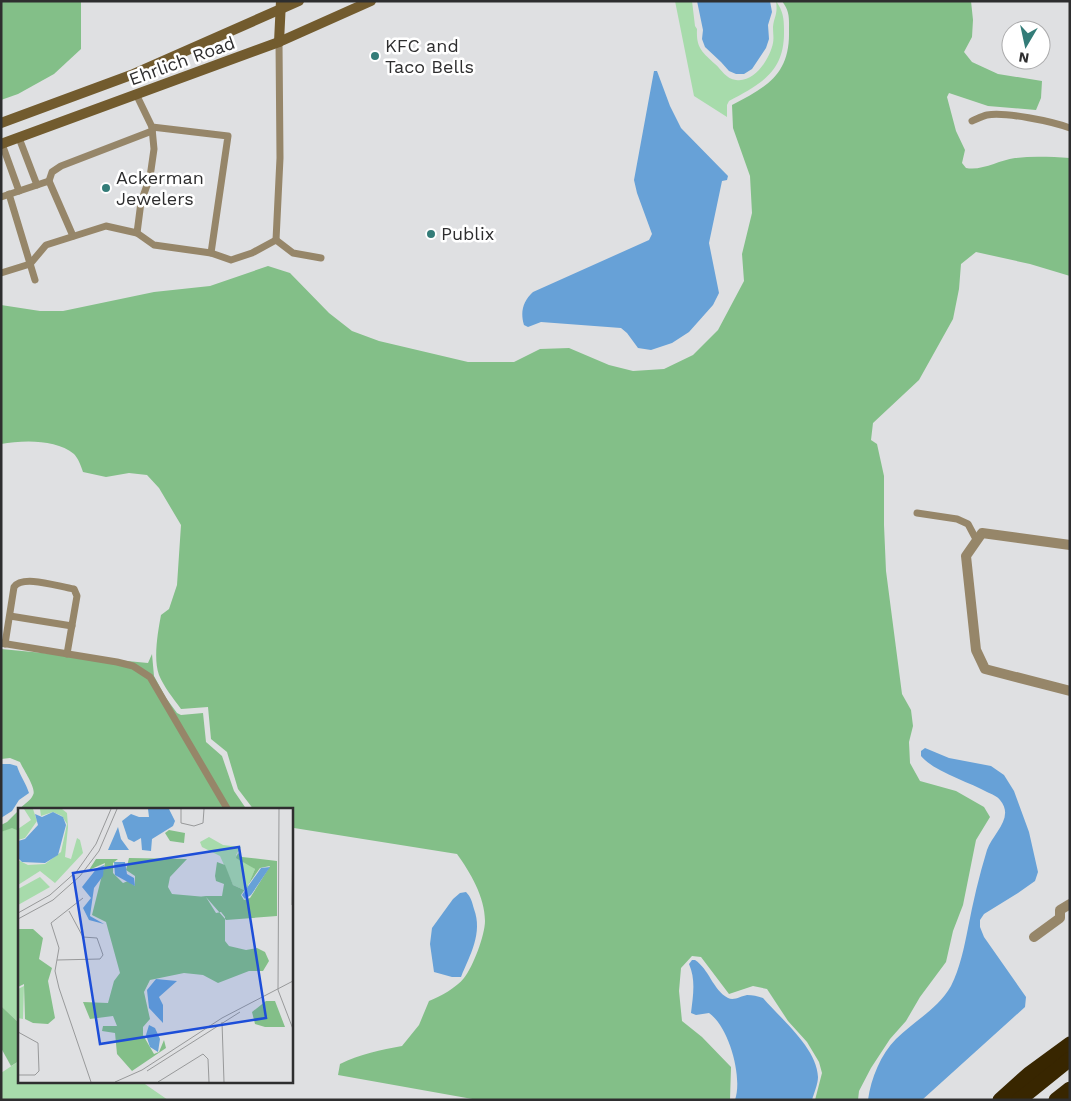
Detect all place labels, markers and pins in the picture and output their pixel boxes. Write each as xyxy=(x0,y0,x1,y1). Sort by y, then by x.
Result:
place label: KFC and Taco Bells xyxy=(385,35,474,77)
marker: KFC and Taco Bells xyxy=(369,50,381,62)
place label: Ackerman Jewelers xyxy=(116,167,204,209)
marker: Ackerman Jewelers xyxy=(100,182,112,194)
place label: Publix xyxy=(441,223,494,244)
marker: Publix xyxy=(425,228,437,240)

